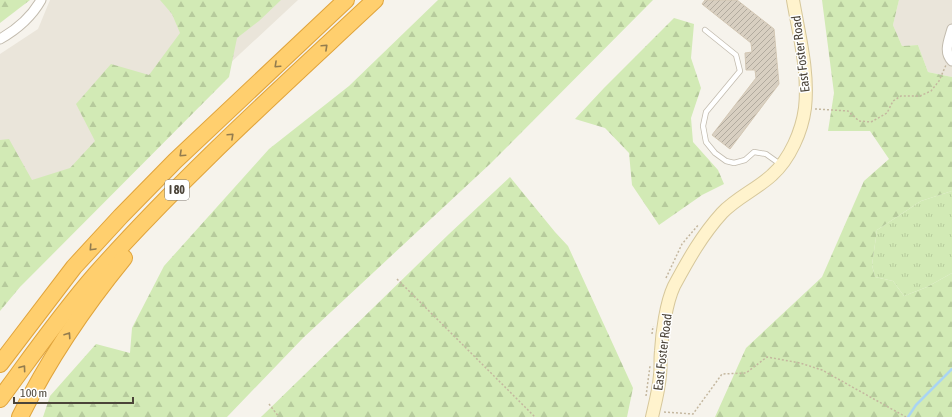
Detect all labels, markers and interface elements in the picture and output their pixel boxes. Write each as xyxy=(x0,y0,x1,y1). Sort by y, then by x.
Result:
street label: East Foster Road xyxy=(788,15,813,93)
one-way arrow xyxy=(321,45,328,52)
one-way arrow xyxy=(274,60,282,68)
one-way arrow xyxy=(226,133,233,140)
one-way arrow xyxy=(179,149,187,157)
road number: I 80 xyxy=(165,180,189,200)
one-way arrow xyxy=(89,243,97,251)
street label: East Foster Road xyxy=(650,313,675,391)
one-way arrow xyxy=(63,332,71,339)
one-way arrow xyxy=(18,365,25,372)
scale bar xyxy=(14,379,133,405)
text: 100 m xyxy=(20,386,47,400)

